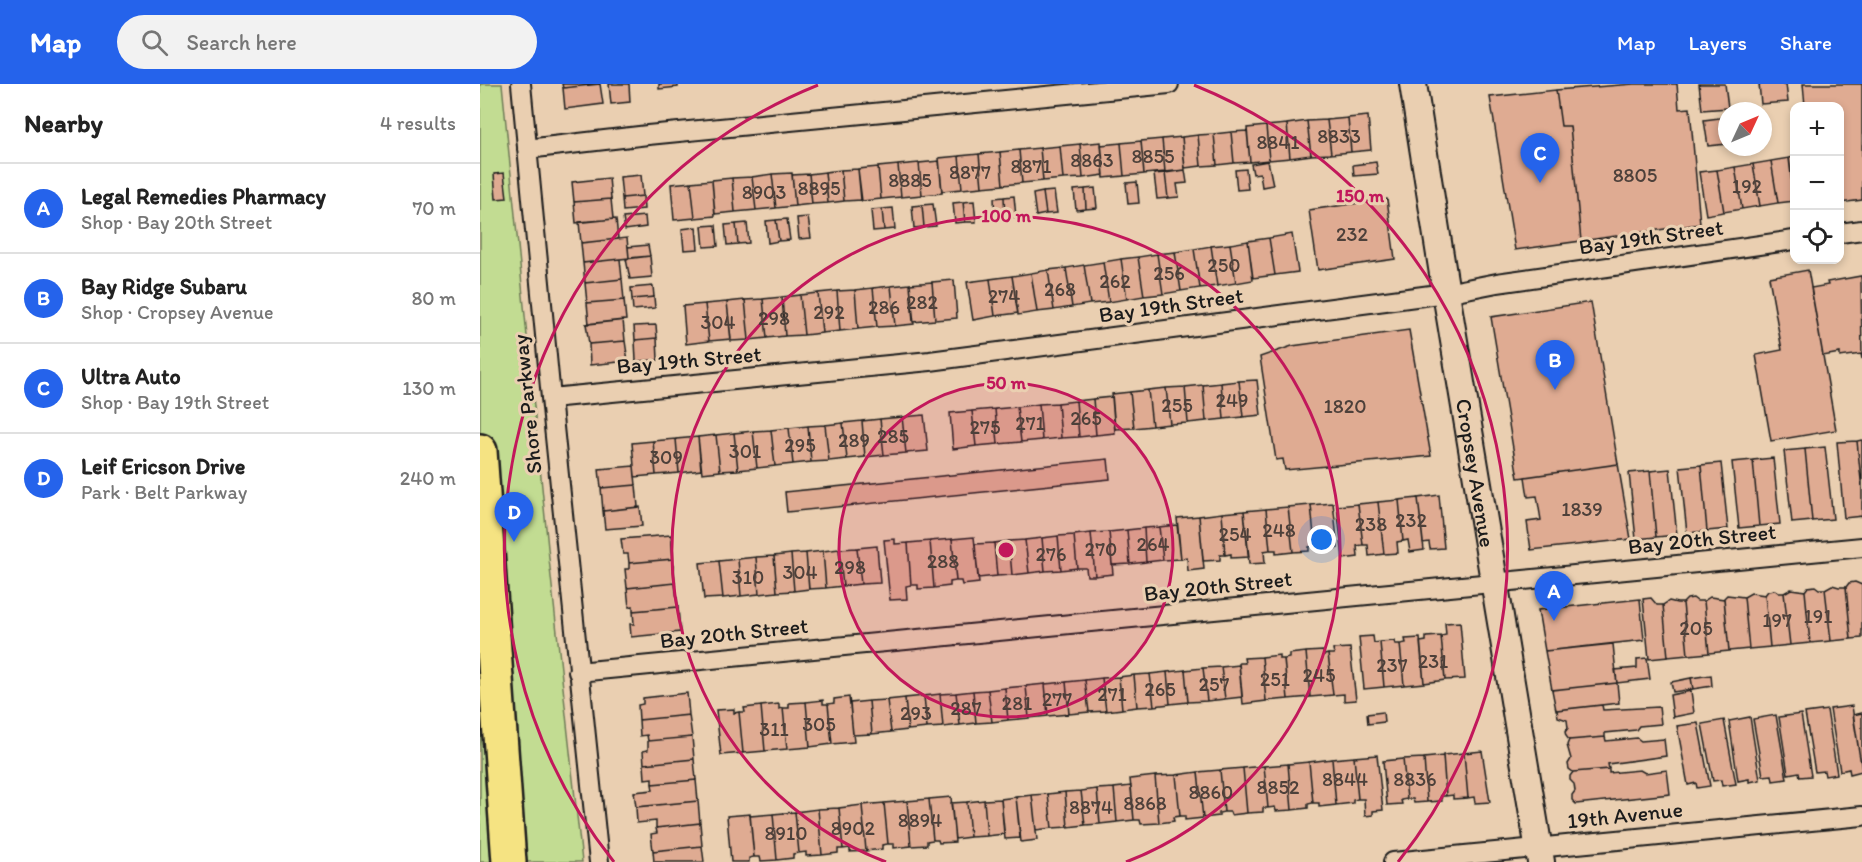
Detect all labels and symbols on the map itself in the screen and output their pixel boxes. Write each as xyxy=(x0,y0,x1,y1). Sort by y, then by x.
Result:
north arrow xyxy=(1718,102,1772,156)
house number: 8833 xyxy=(1317,124,1361,148)
house number: 8841 xyxy=(1256,130,1300,154)
pin: C xyxy=(1520,134,1560,183)
house number: 8855 xyxy=(1132,144,1174,168)
house number: 8863 xyxy=(1070,148,1114,172)
house number: 8871 xyxy=(1010,154,1052,178)
house number: 8877 xyxy=(949,160,991,184)
house number: 8805 xyxy=(1613,163,1657,187)
house number: 8885 xyxy=(888,168,932,192)
house number: 192 xyxy=(1732,174,1763,198)
house number: 8895 xyxy=(798,176,840,200)
house number: 8903 xyxy=(742,180,786,204)
text: 150 m xyxy=(1336,185,1385,207)
text: 100 m xyxy=(981,205,1032,227)
street label: Bay 19th Street xyxy=(1577,214,1725,260)
house number: 232 xyxy=(1336,222,1368,246)
house number: 250 xyxy=(1207,253,1241,277)
house number: 256 xyxy=(1153,261,1185,285)
house number: 262 xyxy=(1099,269,1131,293)
house number: 268 xyxy=(1044,277,1076,301)
street label: Bay 19th Street xyxy=(1097,282,1245,328)
house number: 274 xyxy=(988,284,1020,308)
house number: 282 xyxy=(906,290,938,314)
house number: 286 xyxy=(868,295,900,319)
house number: 292 xyxy=(813,300,845,324)
house number: 298 xyxy=(758,306,790,330)
house number: 304 xyxy=(700,310,736,334)
street label: Shore Parkway xyxy=(506,332,548,475)
street label: Bay 19th Street xyxy=(615,340,763,380)
pin: B xyxy=(1536,340,1574,390)
text: 50 m xyxy=(986,372,1027,394)
house number: 249 xyxy=(1216,388,1249,412)
house number: 255 xyxy=(1161,393,1193,417)
house number: 1820 xyxy=(1323,394,1367,418)
street label: Cropsey Avenue xyxy=(1450,396,1502,549)
house number: 265 xyxy=(1070,406,1102,430)
house number: 271 xyxy=(1015,411,1045,435)
house number: 275 xyxy=(970,415,1000,439)
house number: 285 xyxy=(877,424,909,448)
house number: 289 xyxy=(838,428,870,452)
house number: 295 xyxy=(784,433,816,457)
house number: 301 xyxy=(729,439,761,463)
house number: 309 xyxy=(649,445,683,469)
pin: D xyxy=(495,492,534,542)
house number: 1839 xyxy=(1561,497,1603,521)
house number: 232 xyxy=(1395,508,1427,532)
house number: 238 xyxy=(1355,512,1387,536)
house number: 248 xyxy=(1262,518,1296,542)
street label: Bay 20th Street xyxy=(1627,518,1777,560)
house number: 254 xyxy=(1218,522,1252,546)
your location xyxy=(1307,525,1336,554)
house number: 264 xyxy=(1136,532,1170,556)
house number: 270 xyxy=(1085,537,1117,561)
centre of rings xyxy=(996,540,1016,560)
house number: 276 xyxy=(1035,542,1067,566)
house number: 288 xyxy=(927,549,959,573)
house number: 298 xyxy=(834,555,866,579)
house number: 304 xyxy=(782,560,818,584)
house number: 310 xyxy=(732,565,764,589)
street label: Bay 20th Street xyxy=(1143,565,1293,607)
pin: A xyxy=(1534,572,1574,621)
house number: 191 xyxy=(1803,604,1833,628)
house number: 197 xyxy=(1762,608,1792,632)
street label: Bay 20th Street xyxy=(659,612,809,654)
house number: 205 xyxy=(1679,616,1713,640)
house number: 231 xyxy=(1418,649,1448,673)
house number: 237 xyxy=(1376,653,1408,677)
house number: 245 xyxy=(1302,663,1336,687)
house number: 251 xyxy=(1260,667,1290,691)
house number: 257 xyxy=(1199,672,1230,696)
house number: 265 xyxy=(1144,677,1176,701)
house number: 271 xyxy=(1097,682,1127,706)
house number: 277 xyxy=(1042,687,1072,711)
house number: 281 xyxy=(1002,691,1032,715)
house number: 287 xyxy=(950,696,982,720)
house number: 293 xyxy=(900,701,932,725)
house number: 305 xyxy=(802,712,836,736)
house number: 311 xyxy=(759,717,789,741)
house number: 8844 xyxy=(1322,767,1368,791)
house number: 8836 xyxy=(1393,767,1437,791)
house number: 8852 xyxy=(1257,775,1300,799)
house number: 8860 xyxy=(1189,780,1233,804)
house number: 8868 xyxy=(1123,791,1167,815)
house number: 8874 xyxy=(1069,795,1113,819)
street label: 19th Avenue xyxy=(1566,796,1684,834)
house number: 8894 xyxy=(898,808,942,832)
house number: 8902 xyxy=(831,816,876,840)
house number: 8910 xyxy=(764,821,808,845)

